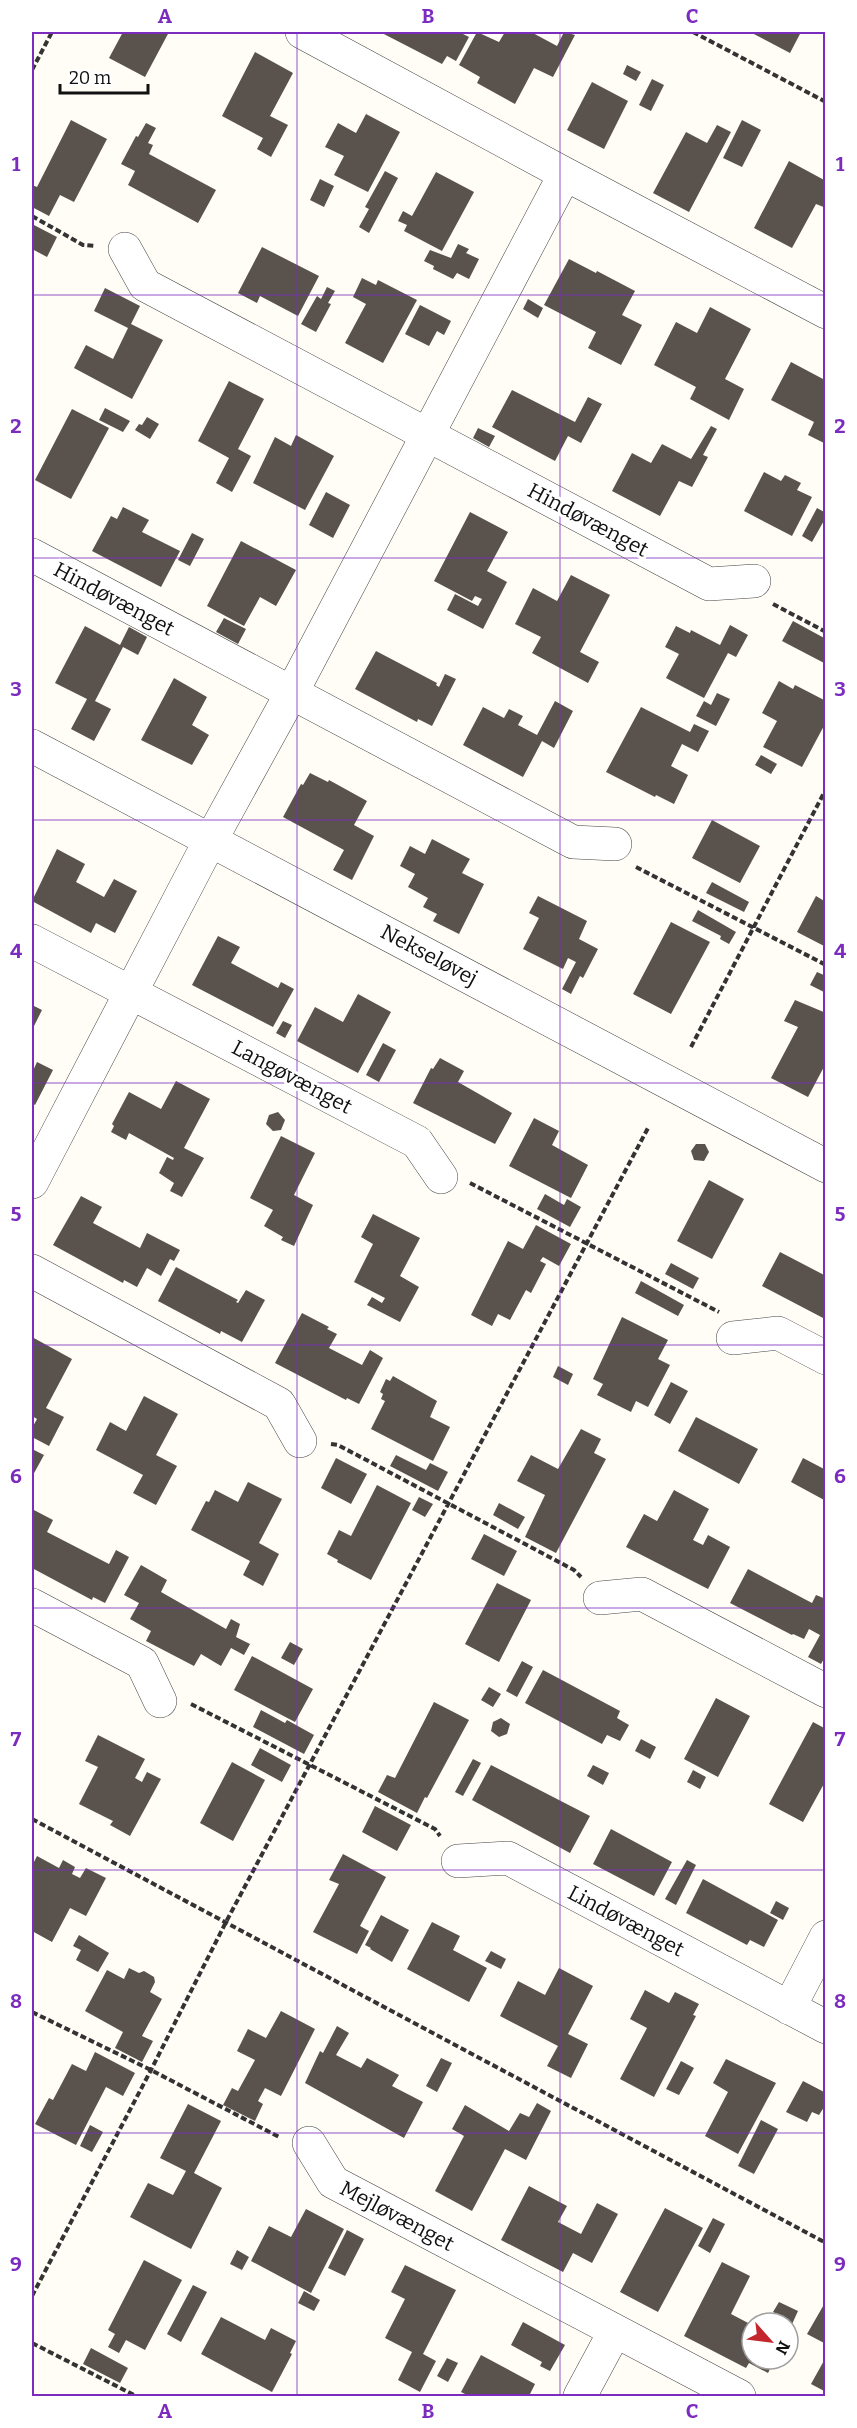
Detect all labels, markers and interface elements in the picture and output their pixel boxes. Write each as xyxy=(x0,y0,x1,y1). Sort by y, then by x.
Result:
text: A xyxy=(158,4,173,28)
text: B xyxy=(422,4,435,28)
text: C xyxy=(686,4,698,28)
scale bar xyxy=(60,57,148,95)
text: 20 m xyxy=(69,67,111,89)
text: 1 xyxy=(12,152,21,176)
text: 1 xyxy=(836,152,845,176)
text: 2 xyxy=(10,414,22,438)
text: 2 xyxy=(834,414,846,438)
street label: Hindøvænget xyxy=(523,477,653,563)
street label: Hindøvænget xyxy=(49,556,179,642)
text: 3 xyxy=(10,677,22,701)
text: 3 xyxy=(834,677,846,701)
street label: Nekseløvej xyxy=(376,919,482,991)
text: 4 xyxy=(10,939,22,963)
text: 4 xyxy=(834,939,846,963)
street label: Langøvænget xyxy=(227,1034,357,1120)
text: 5 xyxy=(11,1202,22,1226)
text: 5 xyxy=(835,1202,846,1226)
text: 6 xyxy=(10,1464,22,1488)
text: 6 xyxy=(834,1464,846,1488)
text: 7 xyxy=(11,1727,22,1751)
text: 7 xyxy=(835,1727,846,1751)
street label: Lindøvænget xyxy=(564,1880,689,1963)
text: 8 xyxy=(10,1989,22,2013)
text: 8 xyxy=(834,1989,846,2013)
street label: Mejløvænget xyxy=(335,2175,459,2257)
text: 9 xyxy=(10,2252,22,2276)
text: 9 xyxy=(834,2252,846,2276)
north arrow xyxy=(740,2311,800,2371)
text: N xyxy=(772,2338,794,2358)
text: A xyxy=(158,2399,173,2423)
text: B xyxy=(422,2399,435,2423)
text: C xyxy=(686,2399,698,2423)

